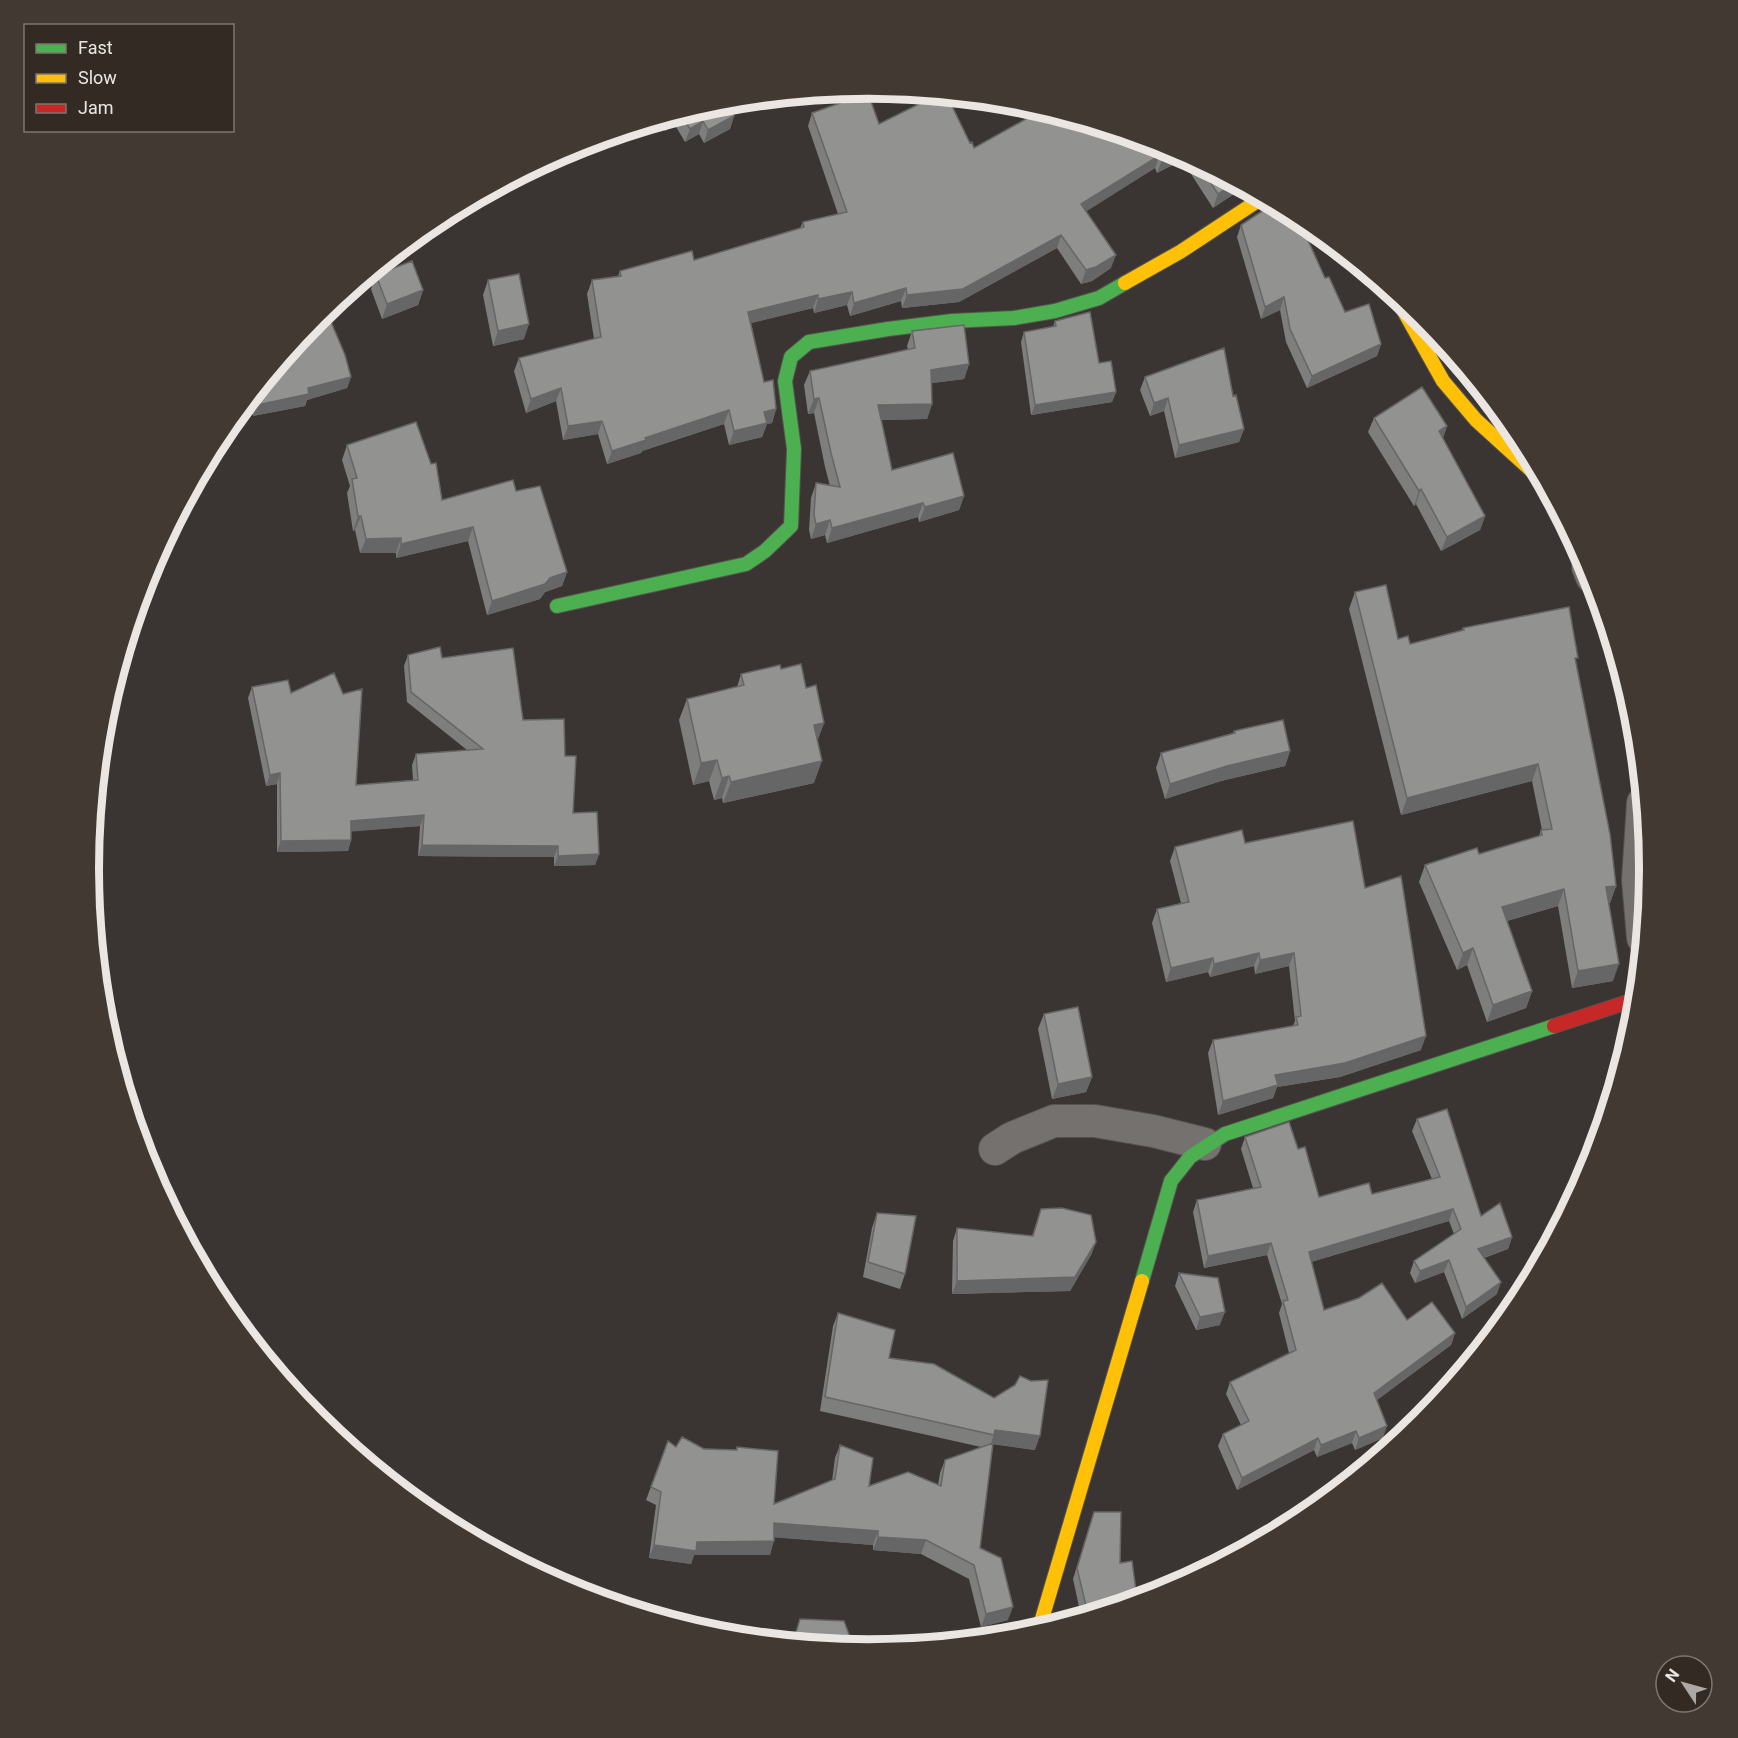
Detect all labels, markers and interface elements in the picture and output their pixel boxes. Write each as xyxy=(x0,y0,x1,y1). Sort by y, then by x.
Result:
legend xyxy=(24,24,234,132)
text: Fast xyxy=(78,37,113,58)
text: Slow xyxy=(78,67,117,88)
text: Jam xyxy=(78,97,114,118)
north arrow xyxy=(1654,1654,1714,1714)
text: N xyxy=(1661,1665,1683,1686)

